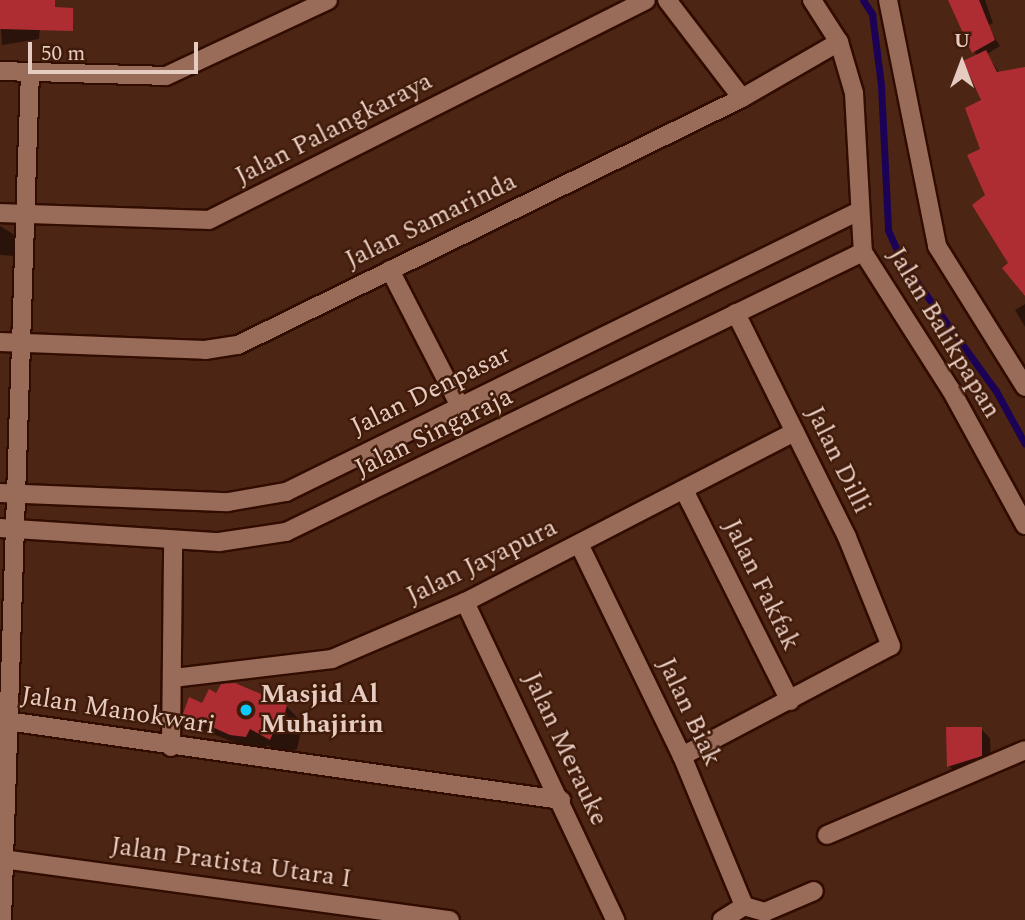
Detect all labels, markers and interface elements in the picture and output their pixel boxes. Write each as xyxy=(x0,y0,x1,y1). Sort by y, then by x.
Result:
text: U xyxy=(954,27,970,56)
scale bar xyxy=(32,28,201,72)
north arrow xyxy=(927,28,997,98)
text: 50 m xyxy=(41,38,85,70)
street label: Jalan Palangkaraya xyxy=(230,66,438,192)
street label: Jalan Samarinda xyxy=(340,166,522,276)
street label: Jalan Balikpapan xyxy=(881,242,1007,424)
street label: Jalan Denpasar xyxy=(346,339,516,443)
street label: Jalan Singaraja xyxy=(350,381,518,485)
street label: Jalan Dilli xyxy=(799,401,877,519)
street label: Jalan Jayapura xyxy=(402,512,562,612)
street label: Jalan Fakfak xyxy=(716,514,806,656)
street label: Jalan Biak xyxy=(650,653,728,771)
street label: Jalan Merauke xyxy=(516,667,614,831)
place label: Masjid Al Muhajirin xyxy=(260,679,384,740)
street label: Jalan Manokwari xyxy=(19,680,217,742)
marker: Masjid Al Muhajirin xyxy=(238,702,254,718)
street label: Jalan Pratista Utara I xyxy=(109,831,353,895)

